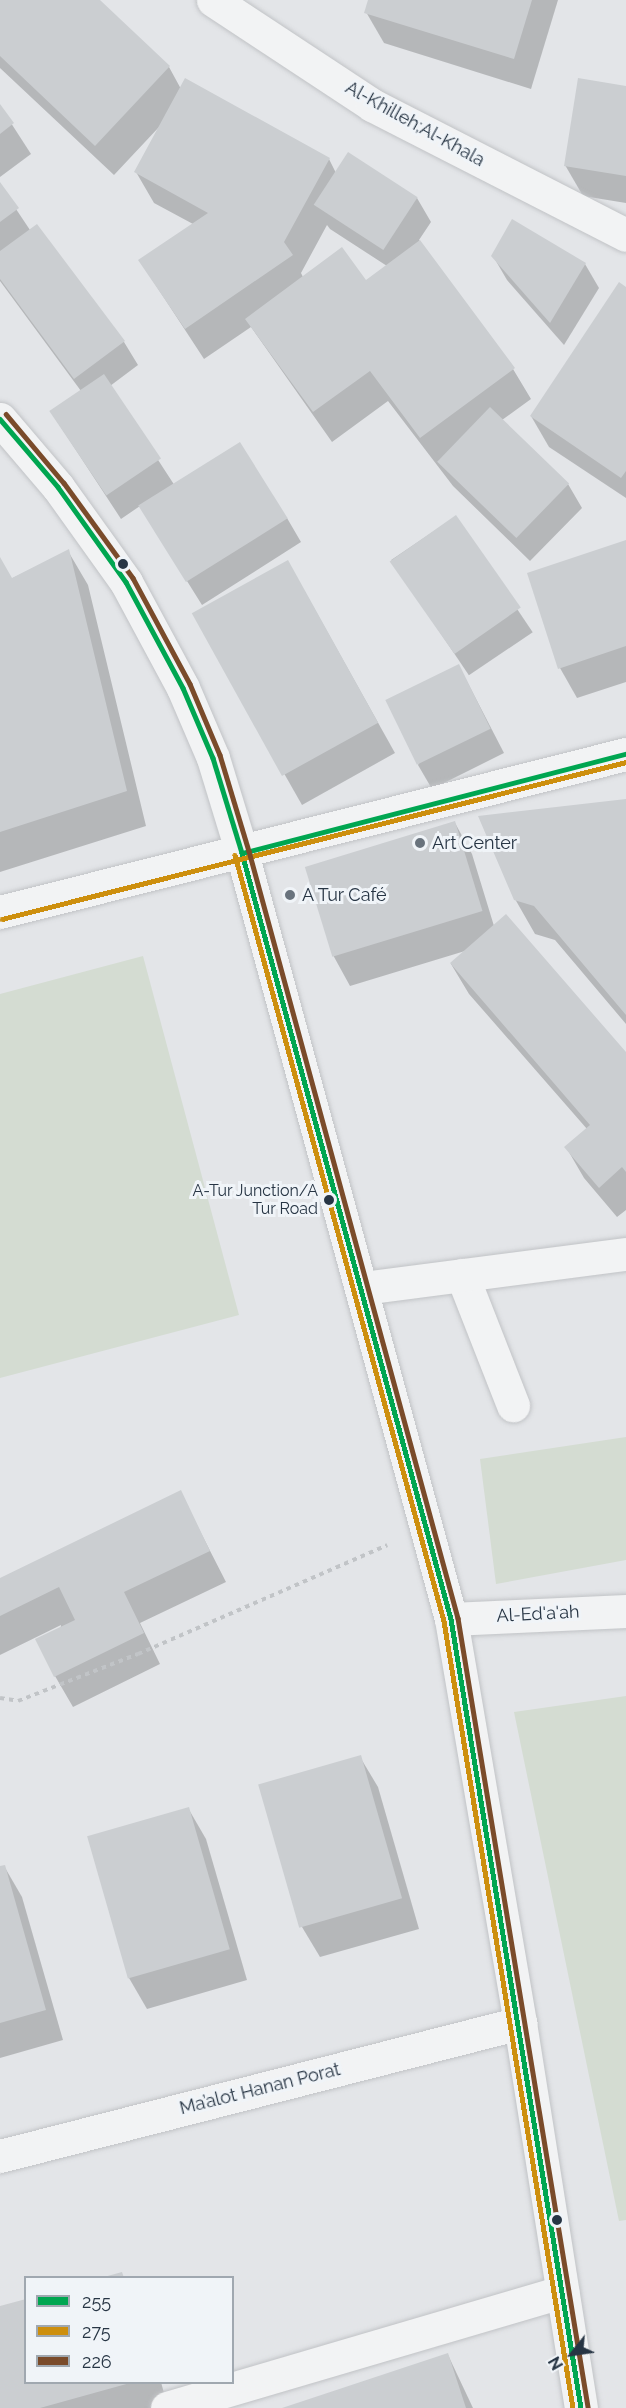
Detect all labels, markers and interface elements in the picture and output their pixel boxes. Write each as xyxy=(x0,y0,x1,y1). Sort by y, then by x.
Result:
street label: Al-Khilleh;Al-Khala xyxy=(342,77,488,171)
unlabelled marker xyxy=(117,558,129,570)
place label: Art Center xyxy=(432,832,517,854)
marker: Art Center xyxy=(413,836,427,850)
place label: A Tur Café xyxy=(302,884,388,906)
marker: A Tur Café xyxy=(283,888,297,902)
place label: A-Tur Junction/A Tur Road xyxy=(192,1181,318,1219)
marker: A-Tur Junction/A Tur Road xyxy=(323,1194,335,1206)
street label: Al-Ed'a'ah xyxy=(496,1601,580,1627)
street label: Ma’alot Hanan Porat xyxy=(177,2059,343,2119)
unlabelled marker xyxy=(551,2214,563,2226)
legend xyxy=(24,2276,234,2384)
text: 255 xyxy=(82,2291,111,2312)
text: 275 xyxy=(82,2321,111,2342)
north arrow xyxy=(542,2324,602,2384)
text: 226 xyxy=(82,2351,112,2372)
text: N xyxy=(545,2353,567,2373)

